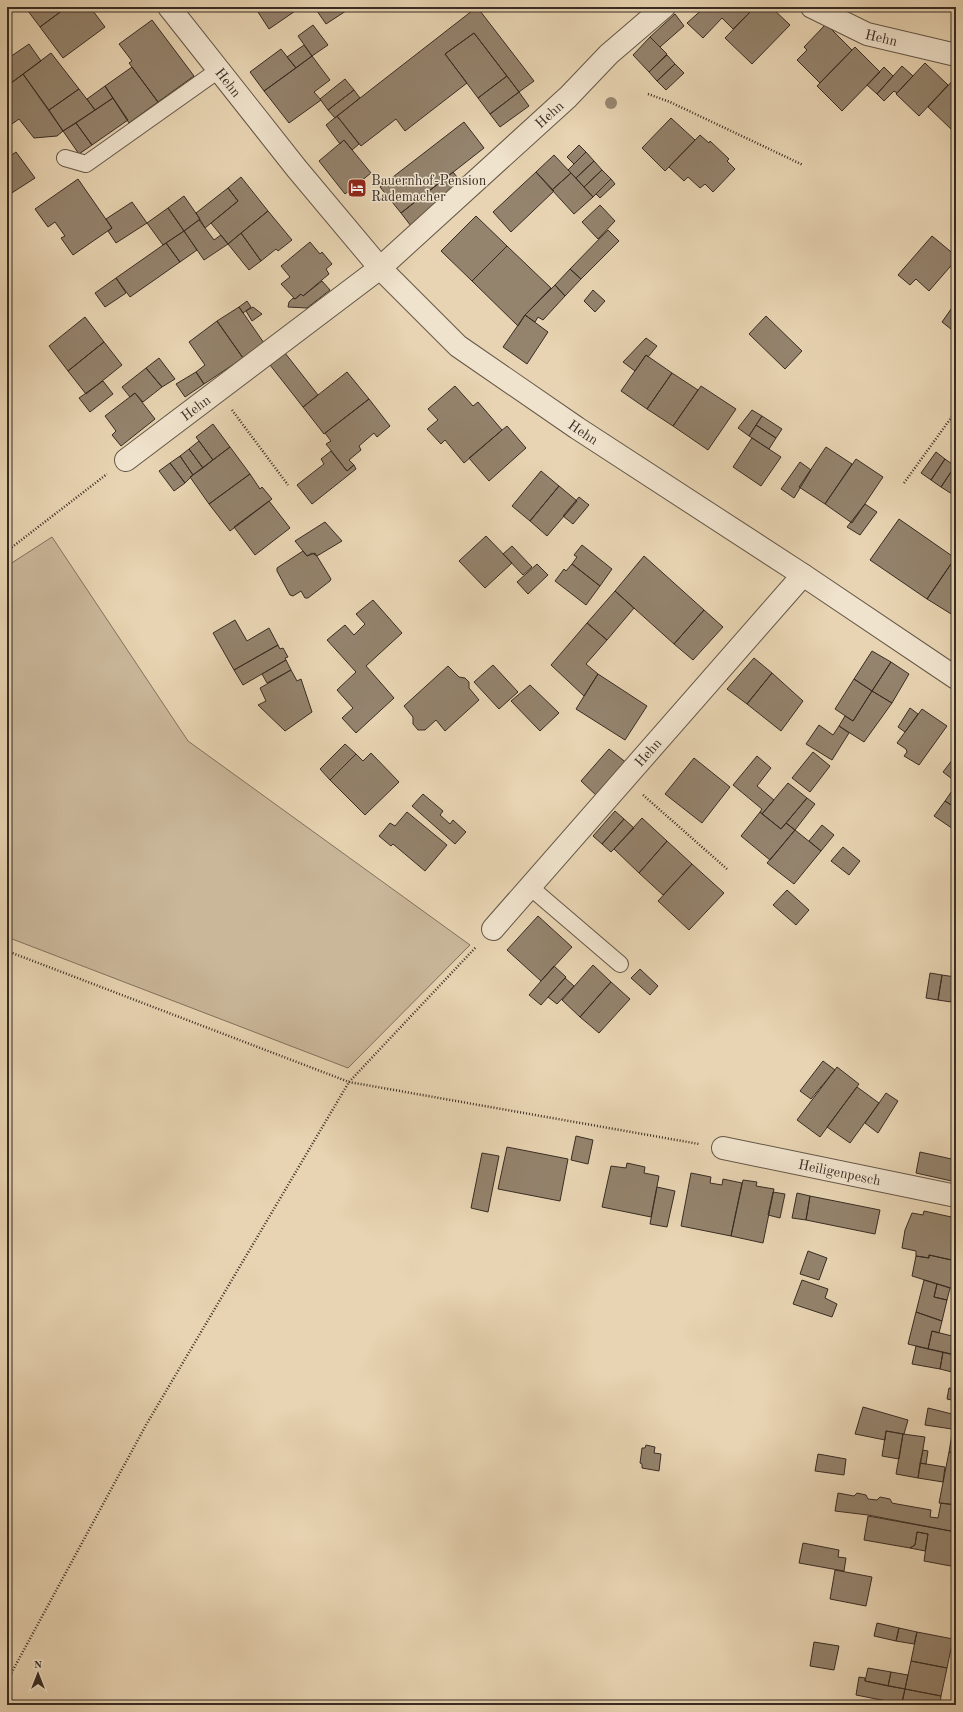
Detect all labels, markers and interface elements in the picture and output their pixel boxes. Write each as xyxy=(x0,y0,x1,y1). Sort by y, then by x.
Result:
street label: Hehn xyxy=(864,28,899,49)
street label: Hehn xyxy=(212,66,244,100)
street label: Hehn xyxy=(533,98,567,131)
place label: Bauernhof-Pension Rademacher xyxy=(371,174,487,204)
hotel icon: Bauernhof-Pension Rademacher xyxy=(346,177,368,199)
street label: Hehn xyxy=(179,393,214,424)
street label: Hehn xyxy=(565,418,601,448)
street label: Hehn xyxy=(633,736,665,770)
street label: Heiligenpesch xyxy=(797,1158,882,1188)
north arrow xyxy=(18,1654,58,1694)
text: N xyxy=(34,1660,43,1671)

